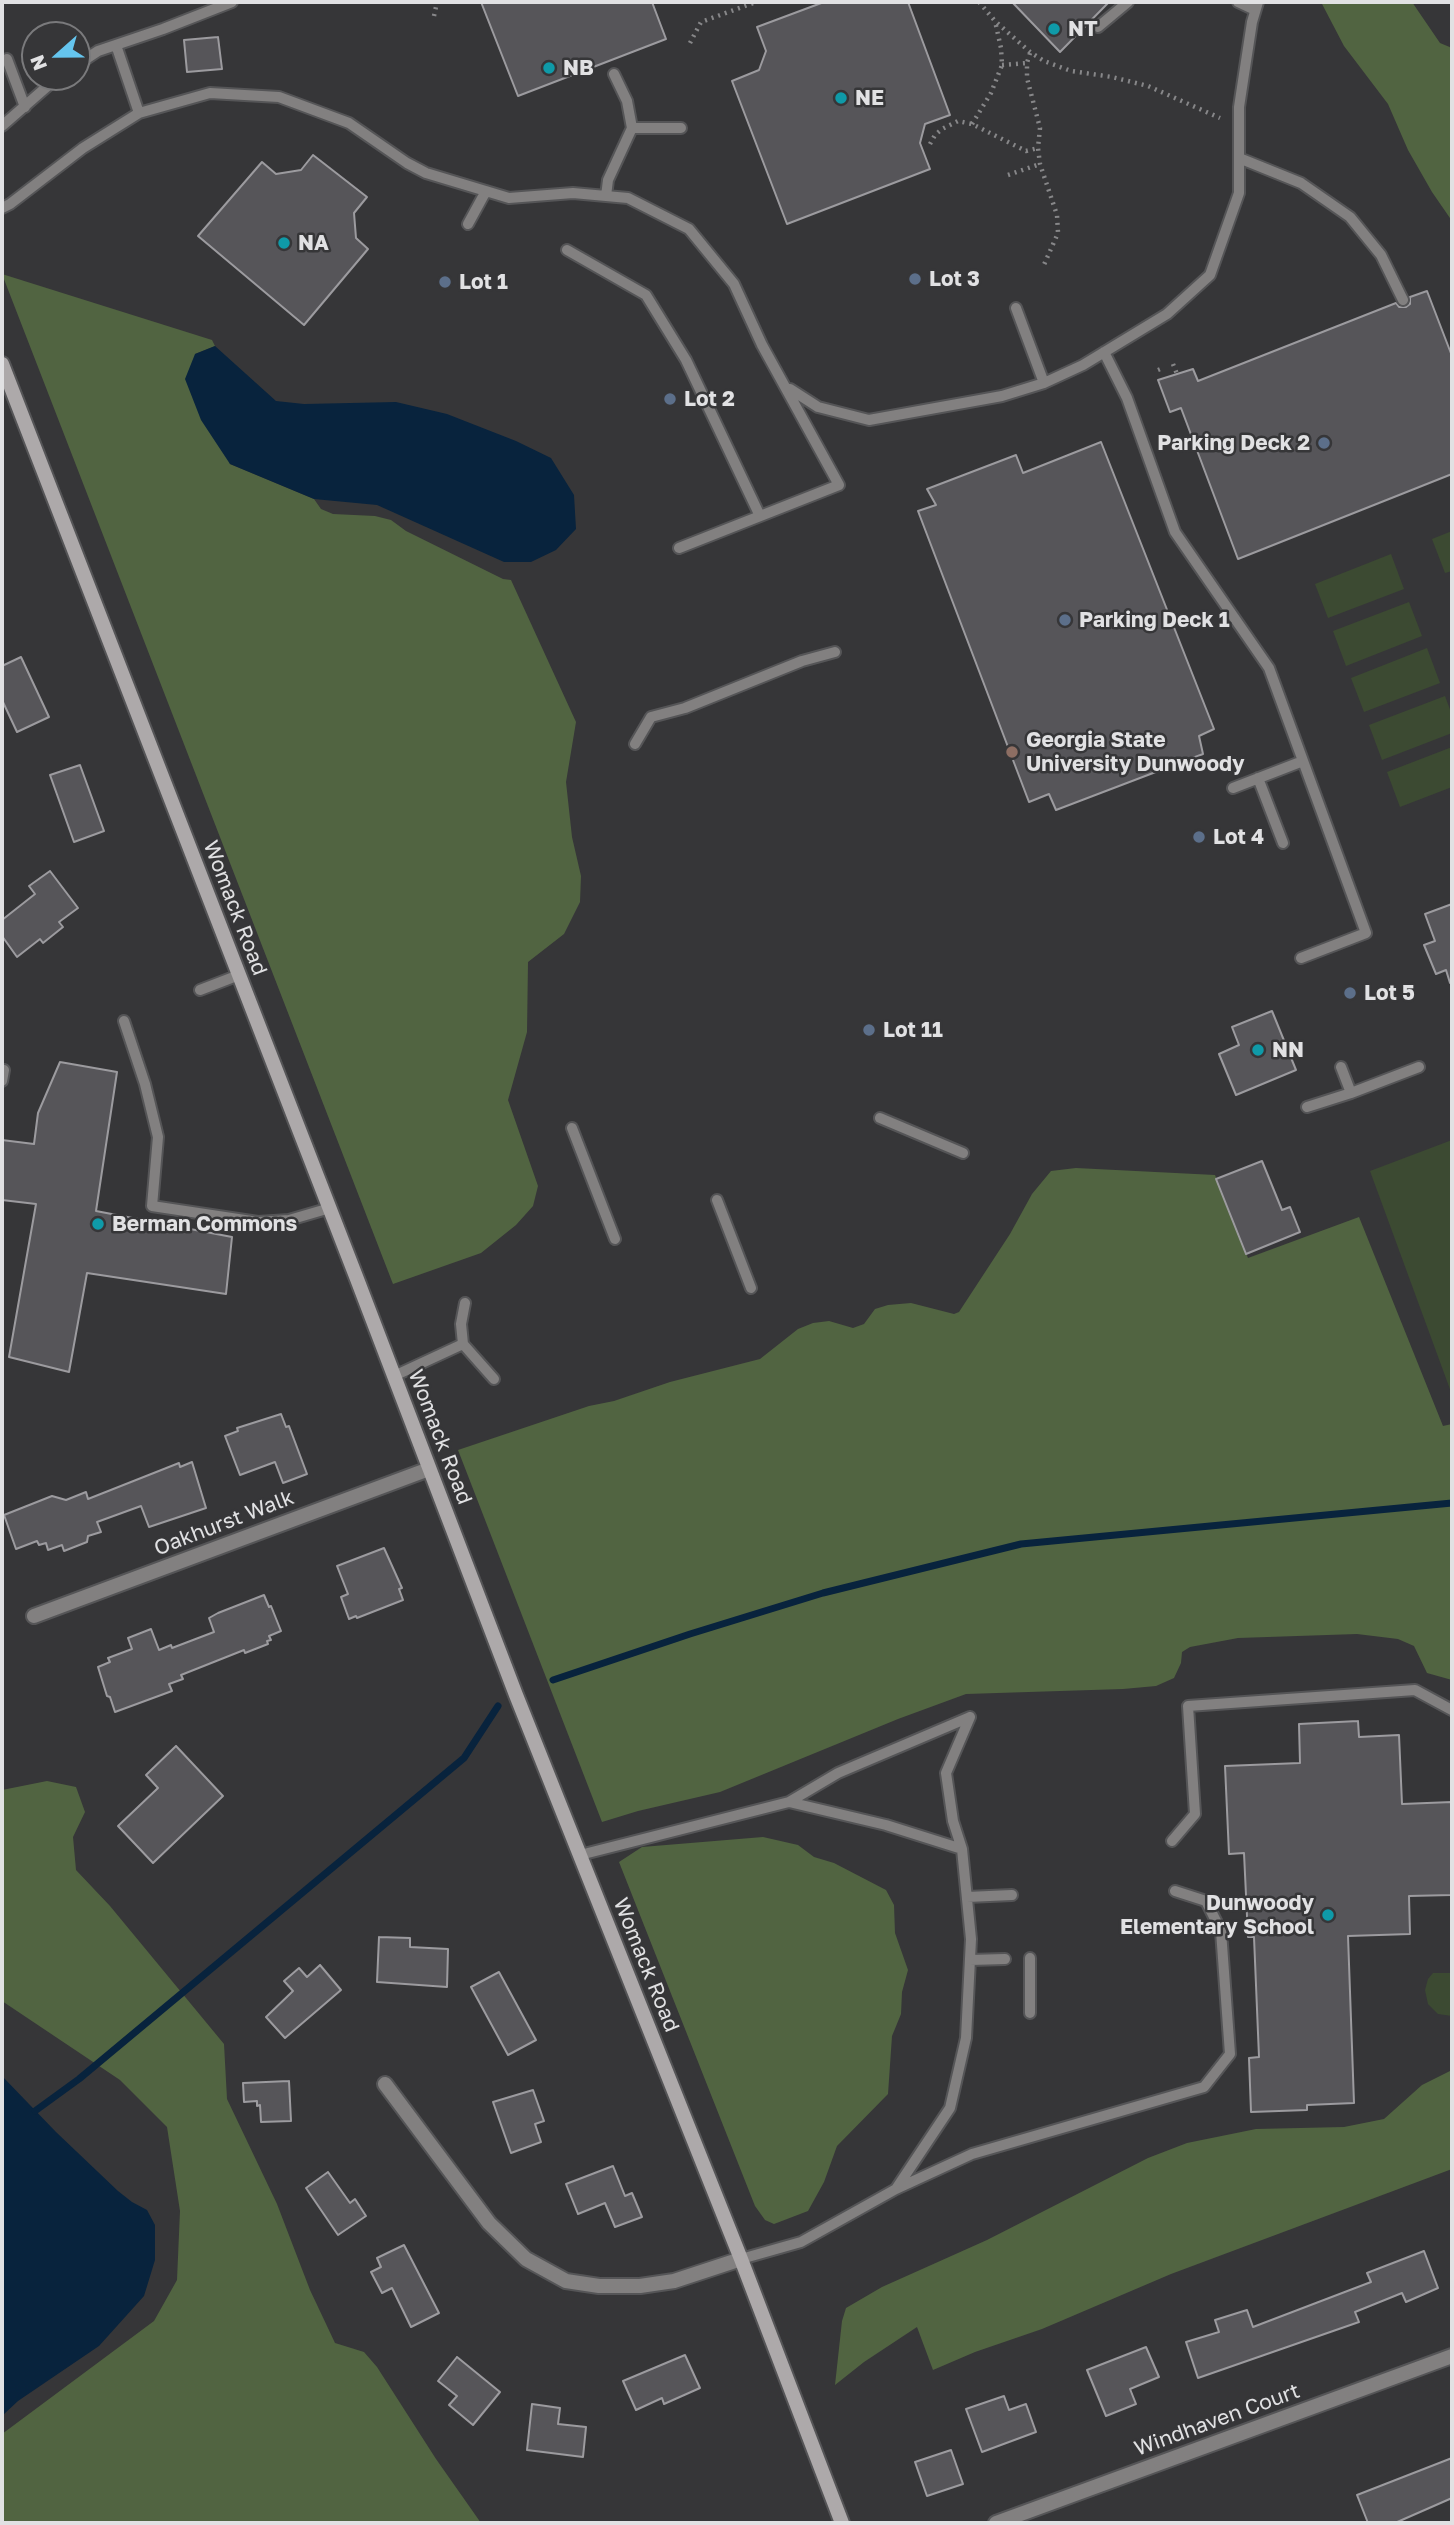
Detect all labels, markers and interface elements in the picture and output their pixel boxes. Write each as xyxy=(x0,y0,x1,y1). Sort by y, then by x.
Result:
place label: NT xyxy=(1068,16,1098,42)
north arrow xyxy=(21,21,91,91)
marker: NT xyxy=(1046,21,1062,37)
text: N xyxy=(24,52,51,74)
place label: NB xyxy=(563,55,594,81)
marker: NB xyxy=(541,60,557,76)
place label: NE xyxy=(855,85,884,111)
marker: NE xyxy=(833,90,849,106)
place label: NA xyxy=(298,230,329,256)
marker: NA xyxy=(276,235,292,251)
place label: Lot 3 xyxy=(929,266,980,292)
place label: Lot 1 xyxy=(459,269,508,295)
marker: Lot 3 xyxy=(907,271,923,287)
marker: Lot 1 xyxy=(437,274,453,290)
place label: Lot 2 xyxy=(684,386,735,412)
marker: Lot 2 xyxy=(662,391,678,407)
place label: Parking Deck 2 xyxy=(1157,430,1310,456)
marker: Parking Deck 2 xyxy=(1316,435,1332,451)
place label: Parking Deck 1 xyxy=(1079,607,1230,633)
marker: Parking Deck 1 xyxy=(1057,612,1073,628)
place label: Georgia State University Dunwoody xyxy=(1026,727,1245,777)
marker: Georgia State University Dunwoody xyxy=(1004,744,1020,760)
place label: Lot 4 xyxy=(1213,824,1264,850)
marker: Lot 4 xyxy=(1191,829,1207,845)
street label: Womack Road xyxy=(198,837,272,979)
place label: Lot 5 xyxy=(1364,980,1415,1006)
marker: Lot 5 xyxy=(1342,985,1358,1001)
place label: Lot 11 xyxy=(883,1017,943,1043)
marker: Lot 11 xyxy=(861,1022,877,1038)
place label: NN xyxy=(1272,1037,1304,1063)
marker: NN xyxy=(1250,1042,1266,1058)
place label: Berman Commons xyxy=(112,1211,297,1237)
marker: Berman Commons xyxy=(90,1216,106,1232)
street label: Womack Road xyxy=(403,1366,477,1508)
street label: Oakhurst Walk xyxy=(151,1485,297,1561)
place label: Dunwoody Elementary School xyxy=(1120,1890,1314,1940)
street label: Womack Road xyxy=(608,1894,684,2036)
marker: Dunwoody Elementary School xyxy=(1320,1907,1336,1923)
street label: Windhaven Court xyxy=(1131,2378,1303,2462)

